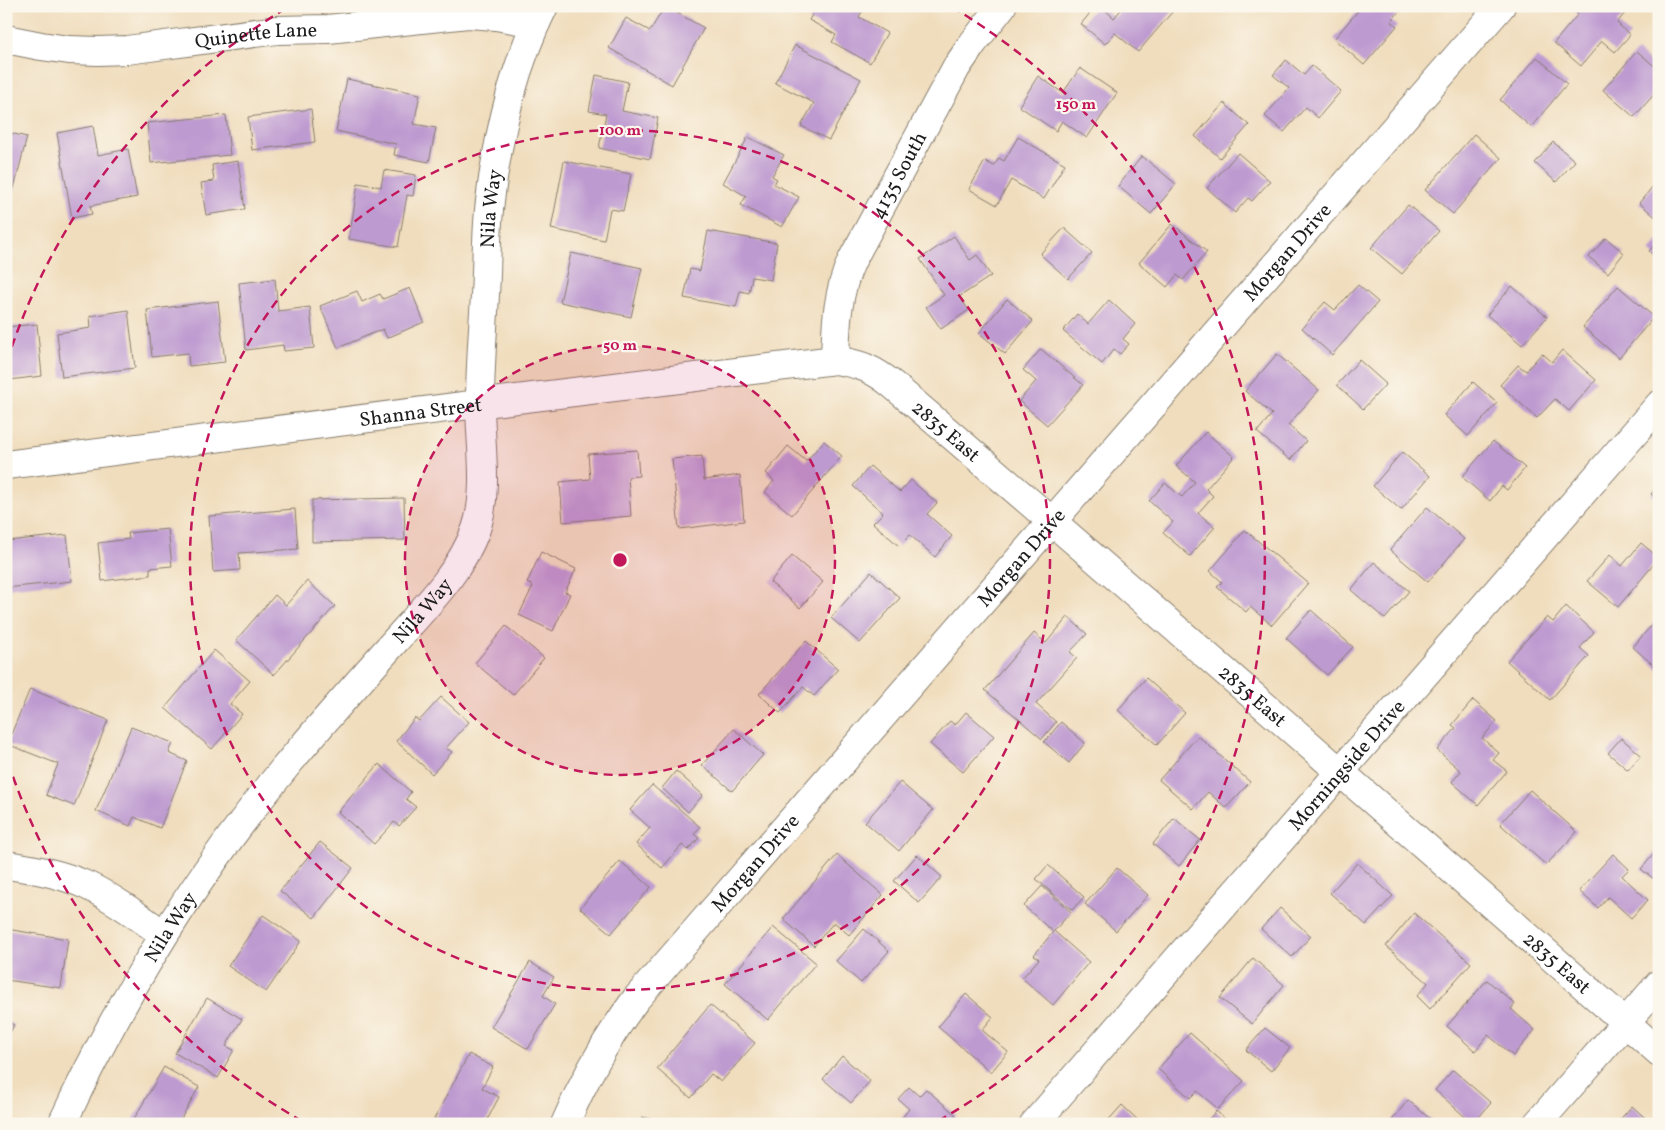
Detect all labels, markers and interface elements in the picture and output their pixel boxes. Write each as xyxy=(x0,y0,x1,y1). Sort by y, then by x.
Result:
street label: Quinette Lane xyxy=(193,17,318,57)
text: 150 m xyxy=(1056,95,1096,116)
text: 100 m xyxy=(599,121,642,142)
street label: 4135 South xyxy=(865,127,935,225)
street label: Nila Way xyxy=(475,167,510,248)
street label: Morgan Drive xyxy=(1238,198,1339,308)
text: 50 m xyxy=(603,336,637,357)
street label: Shanna Street xyxy=(358,392,484,435)
street label: 2835 East xyxy=(905,395,986,470)
street label: Morgan Drive xyxy=(972,503,1073,614)
centre of rings xyxy=(611,551,629,569)
street label: Nila Way xyxy=(387,573,460,651)
street label: 2835 East xyxy=(1211,659,1292,735)
street label: Morningside Drive xyxy=(1283,694,1413,838)
street label: Morgan Drive xyxy=(706,809,807,919)
street label: Nila Way xyxy=(139,887,205,969)
street label: 2835 East xyxy=(1516,926,1596,1002)

